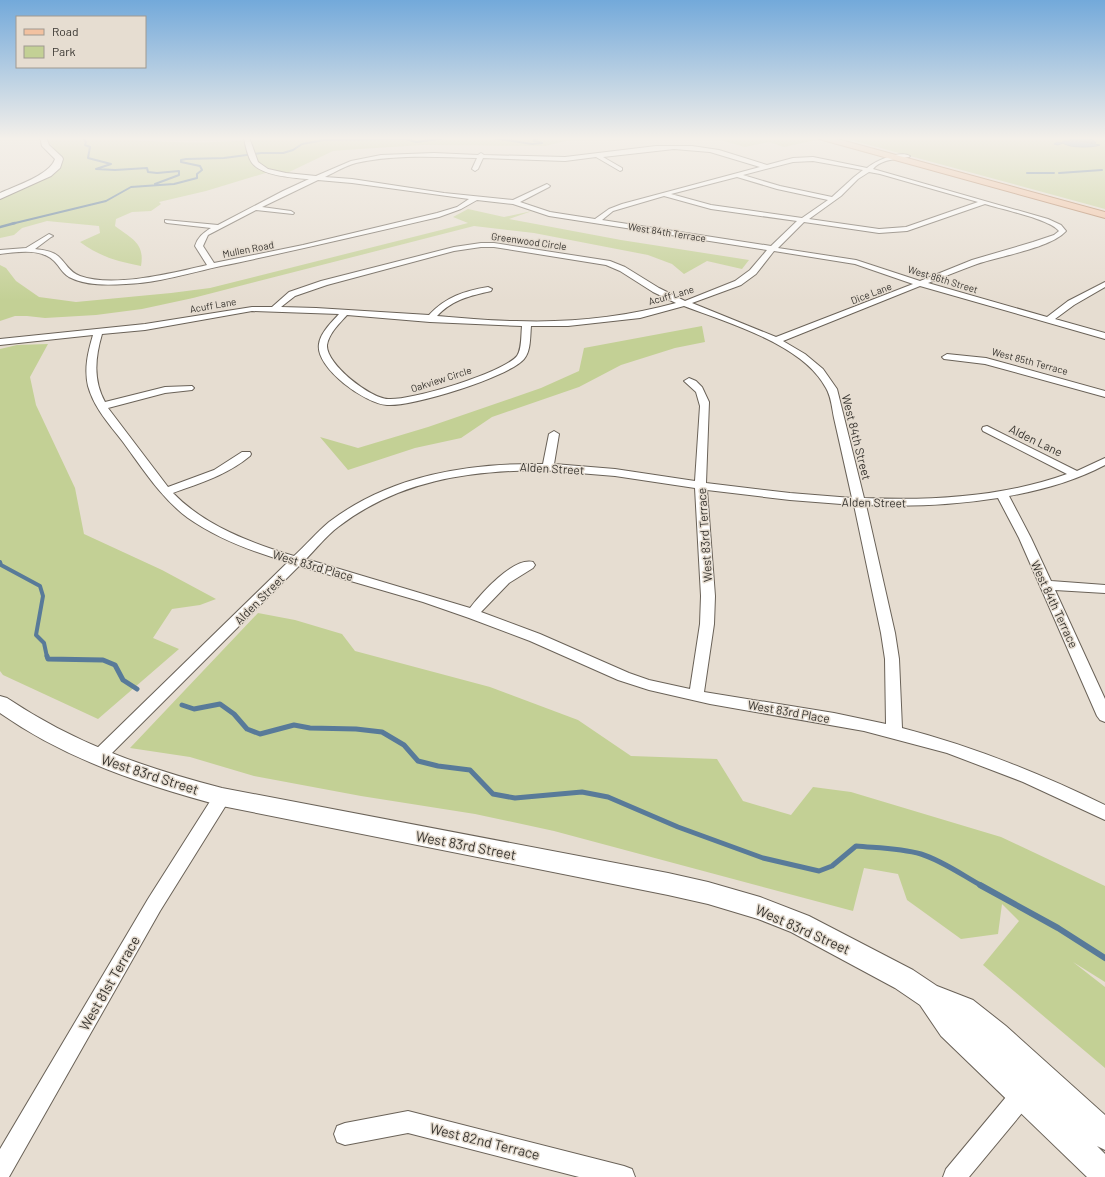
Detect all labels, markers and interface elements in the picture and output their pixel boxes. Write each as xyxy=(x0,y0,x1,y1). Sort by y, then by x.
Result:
legend xyxy=(16,16,146,68)
text: Road xyxy=(52,24,79,38)
text: Park xyxy=(52,44,76,58)
street label: West 84th Terrace xyxy=(627,220,707,244)
street label: Greenwood Circle xyxy=(490,230,568,252)
street label: Mullen Road xyxy=(221,238,275,260)
street label: West 86th Street xyxy=(906,263,980,295)
street label: Dice Lane xyxy=(849,280,893,306)
street label: Acuff Lane xyxy=(647,283,695,307)
street label: Acuff Lane xyxy=(189,295,237,315)
street label: West 85th Terrace xyxy=(991,345,1069,377)
street label: Oakview Circle xyxy=(409,364,473,394)
street label: West 84th Street xyxy=(840,393,874,481)
street label: Alden Lane xyxy=(1007,421,1065,459)
street label: Alden Street xyxy=(519,459,585,477)
street label: West 83rd Terrace xyxy=(694,487,714,583)
street label: Alden Street xyxy=(842,494,906,510)
street label: West 83rd Place xyxy=(271,547,355,583)
street label: West 84th Terrace xyxy=(1029,558,1081,650)
street label: Alden Street xyxy=(231,571,287,627)
street label: West 83rd Place xyxy=(747,697,831,725)
street label: West 83rd Street xyxy=(99,750,201,798)
street label: West 83rd Street xyxy=(414,827,518,863)
street label: West 83rd Street xyxy=(753,901,853,957)
street label: West 81st Terrace xyxy=(75,933,143,1033)
street label: West 82nd Terrace xyxy=(428,1119,542,1163)

